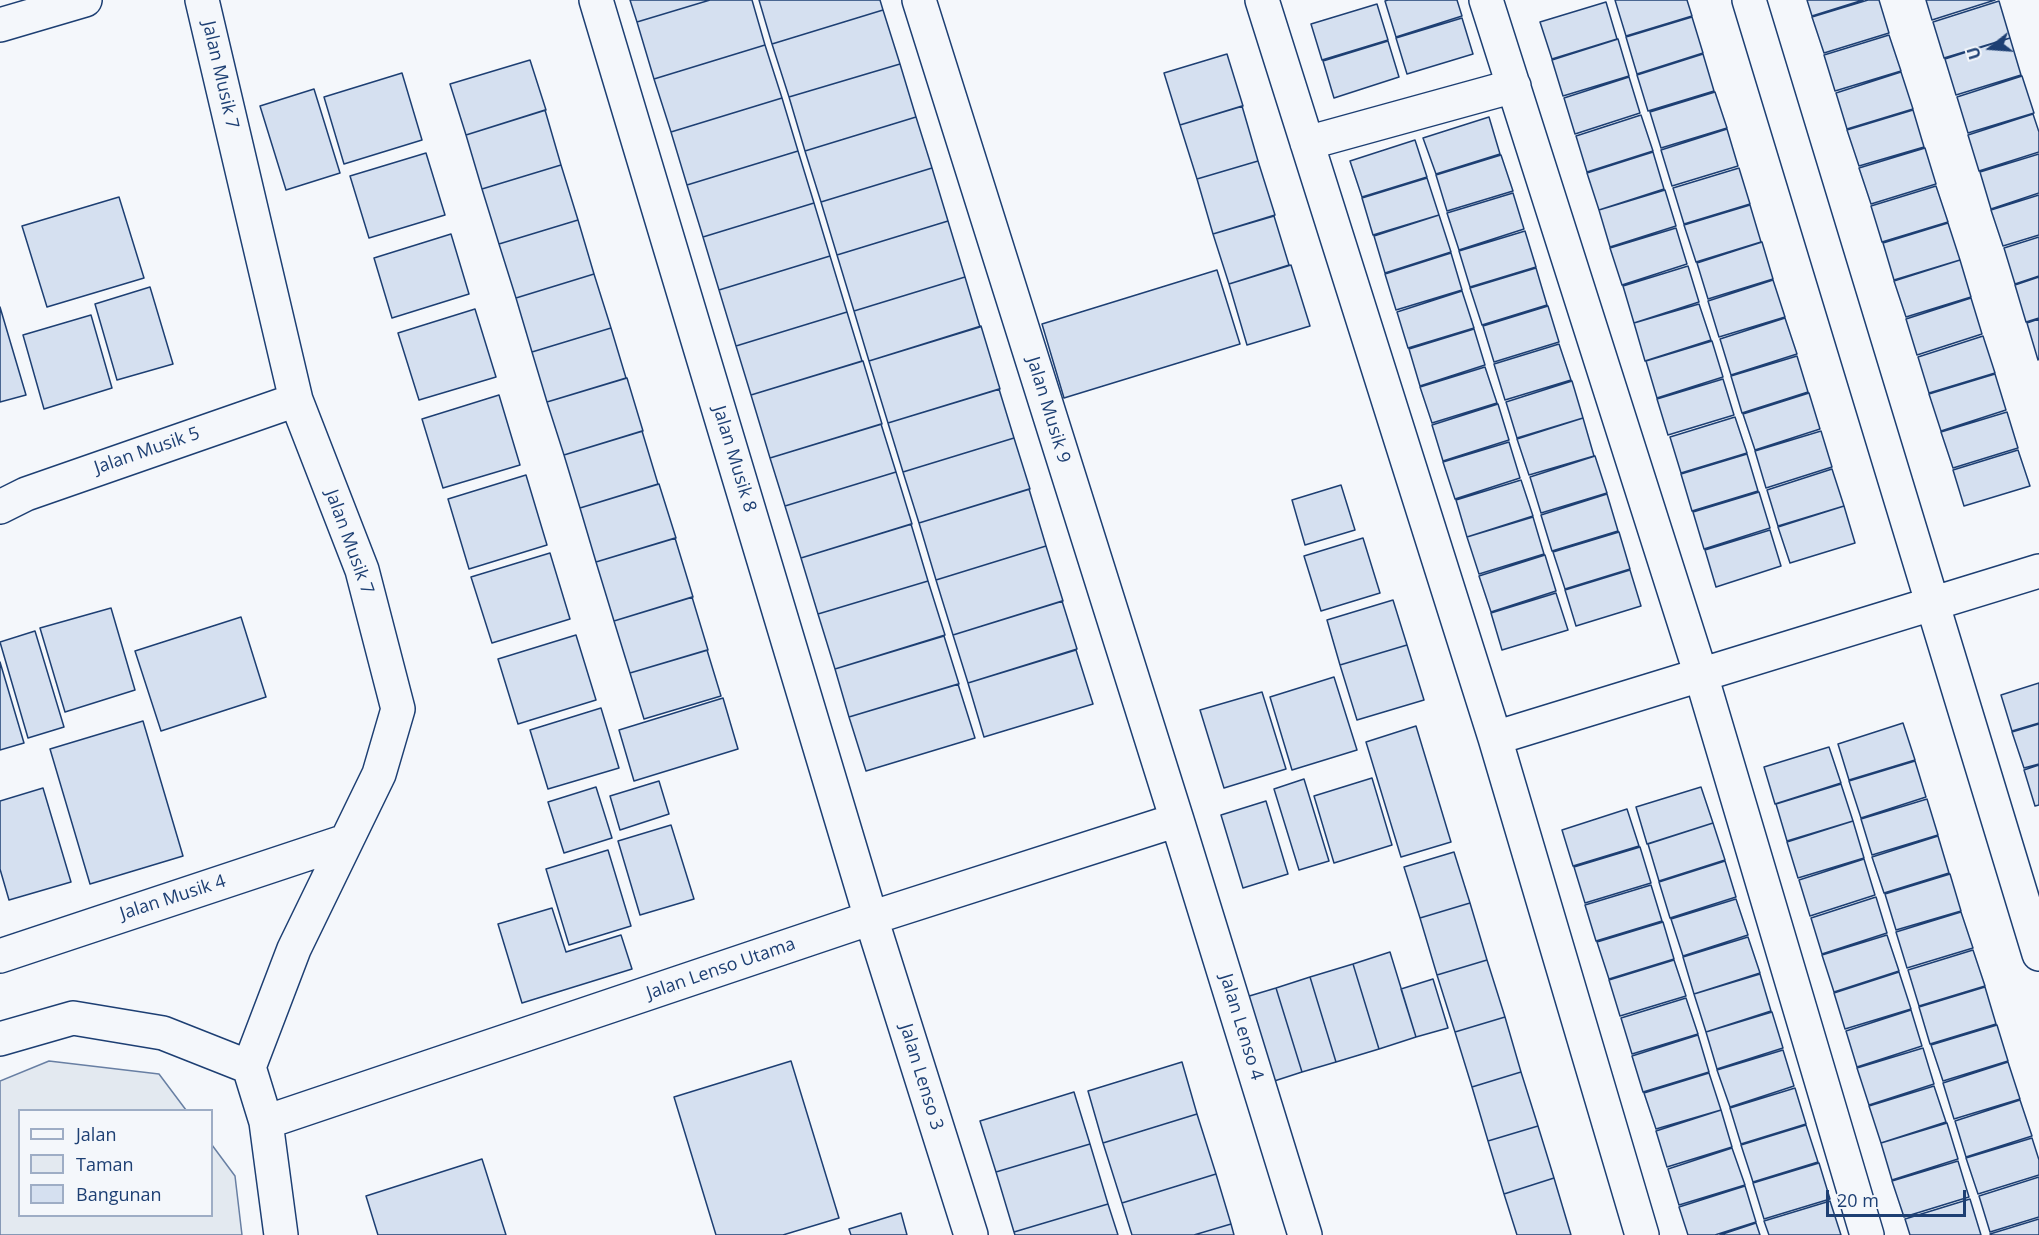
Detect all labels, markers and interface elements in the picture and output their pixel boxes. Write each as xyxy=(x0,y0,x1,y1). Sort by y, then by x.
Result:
north arrow xyxy=(1961,18,2021,78)
street label: Jalan Musik 7 xyxy=(197,19,243,131)
text: U xyxy=(1961,44,1986,62)
street label: Jalan Musik 9 xyxy=(1022,354,1074,466)
street label: Jalan Musik 8 xyxy=(708,403,760,515)
street label: Jalan Musik 5 xyxy=(92,423,202,479)
street label: Jalan Musik 7 xyxy=(320,487,378,597)
street label: Jalan Musik 4 xyxy=(117,871,229,925)
street label: Jalan Lenso Utama xyxy=(644,933,798,1005)
street label: Jalan Lenso 4 xyxy=(1215,971,1267,1083)
street label: Jalan Lenso 3 xyxy=(895,1021,947,1133)
legend xyxy=(18,1109,213,1217)
text: Jalan xyxy=(76,1122,116,1146)
text: Taman xyxy=(76,1152,134,1176)
scale bar xyxy=(1829,1178,1968,1216)
text: Bangunan xyxy=(76,1182,162,1206)
text: 20 m xyxy=(1837,1188,1879,1212)

